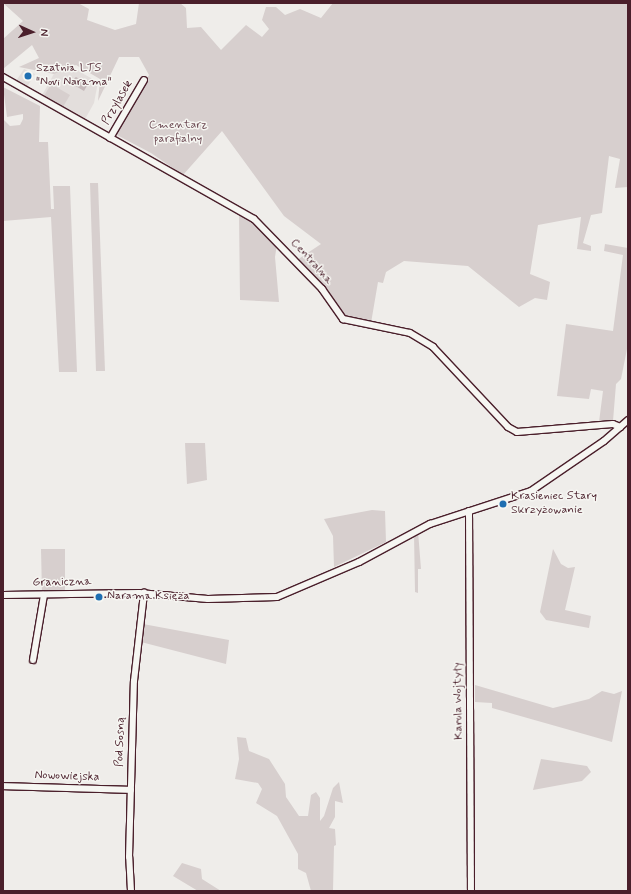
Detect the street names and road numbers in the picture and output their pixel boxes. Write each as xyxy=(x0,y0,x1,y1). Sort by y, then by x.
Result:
street label: Przylasek xyxy=(99,78,137,128)
street label: Centralna xyxy=(287,236,335,288)
street label: Graniczna xyxy=(32,575,92,591)
street label: Karola Wojtyły xyxy=(451,662,467,740)
street label: Pod Sosną xyxy=(113,715,129,769)
street label: Nowowiejska xyxy=(34,769,100,785)

